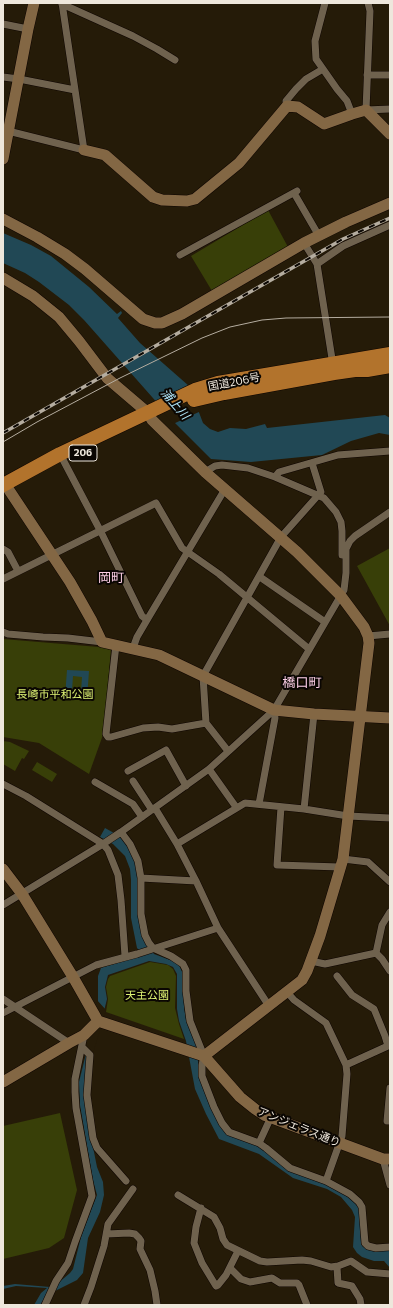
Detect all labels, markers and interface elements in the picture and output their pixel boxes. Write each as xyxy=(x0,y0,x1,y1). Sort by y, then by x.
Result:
street label: 国道206号 xyxy=(207,370,261,394)
water label: 浦上川 xyxy=(158,386,192,422)
road number: 206 xyxy=(69,445,97,461)
district label: 岡町 xyxy=(98,570,124,586)
district label: 橋口町 xyxy=(283,675,321,691)
park label: 長崎市平和公園 xyxy=(17,687,93,701)
park label: 天主公園 xyxy=(125,988,169,1002)
street label: アンジェラス通り xyxy=(256,1104,342,1150)

